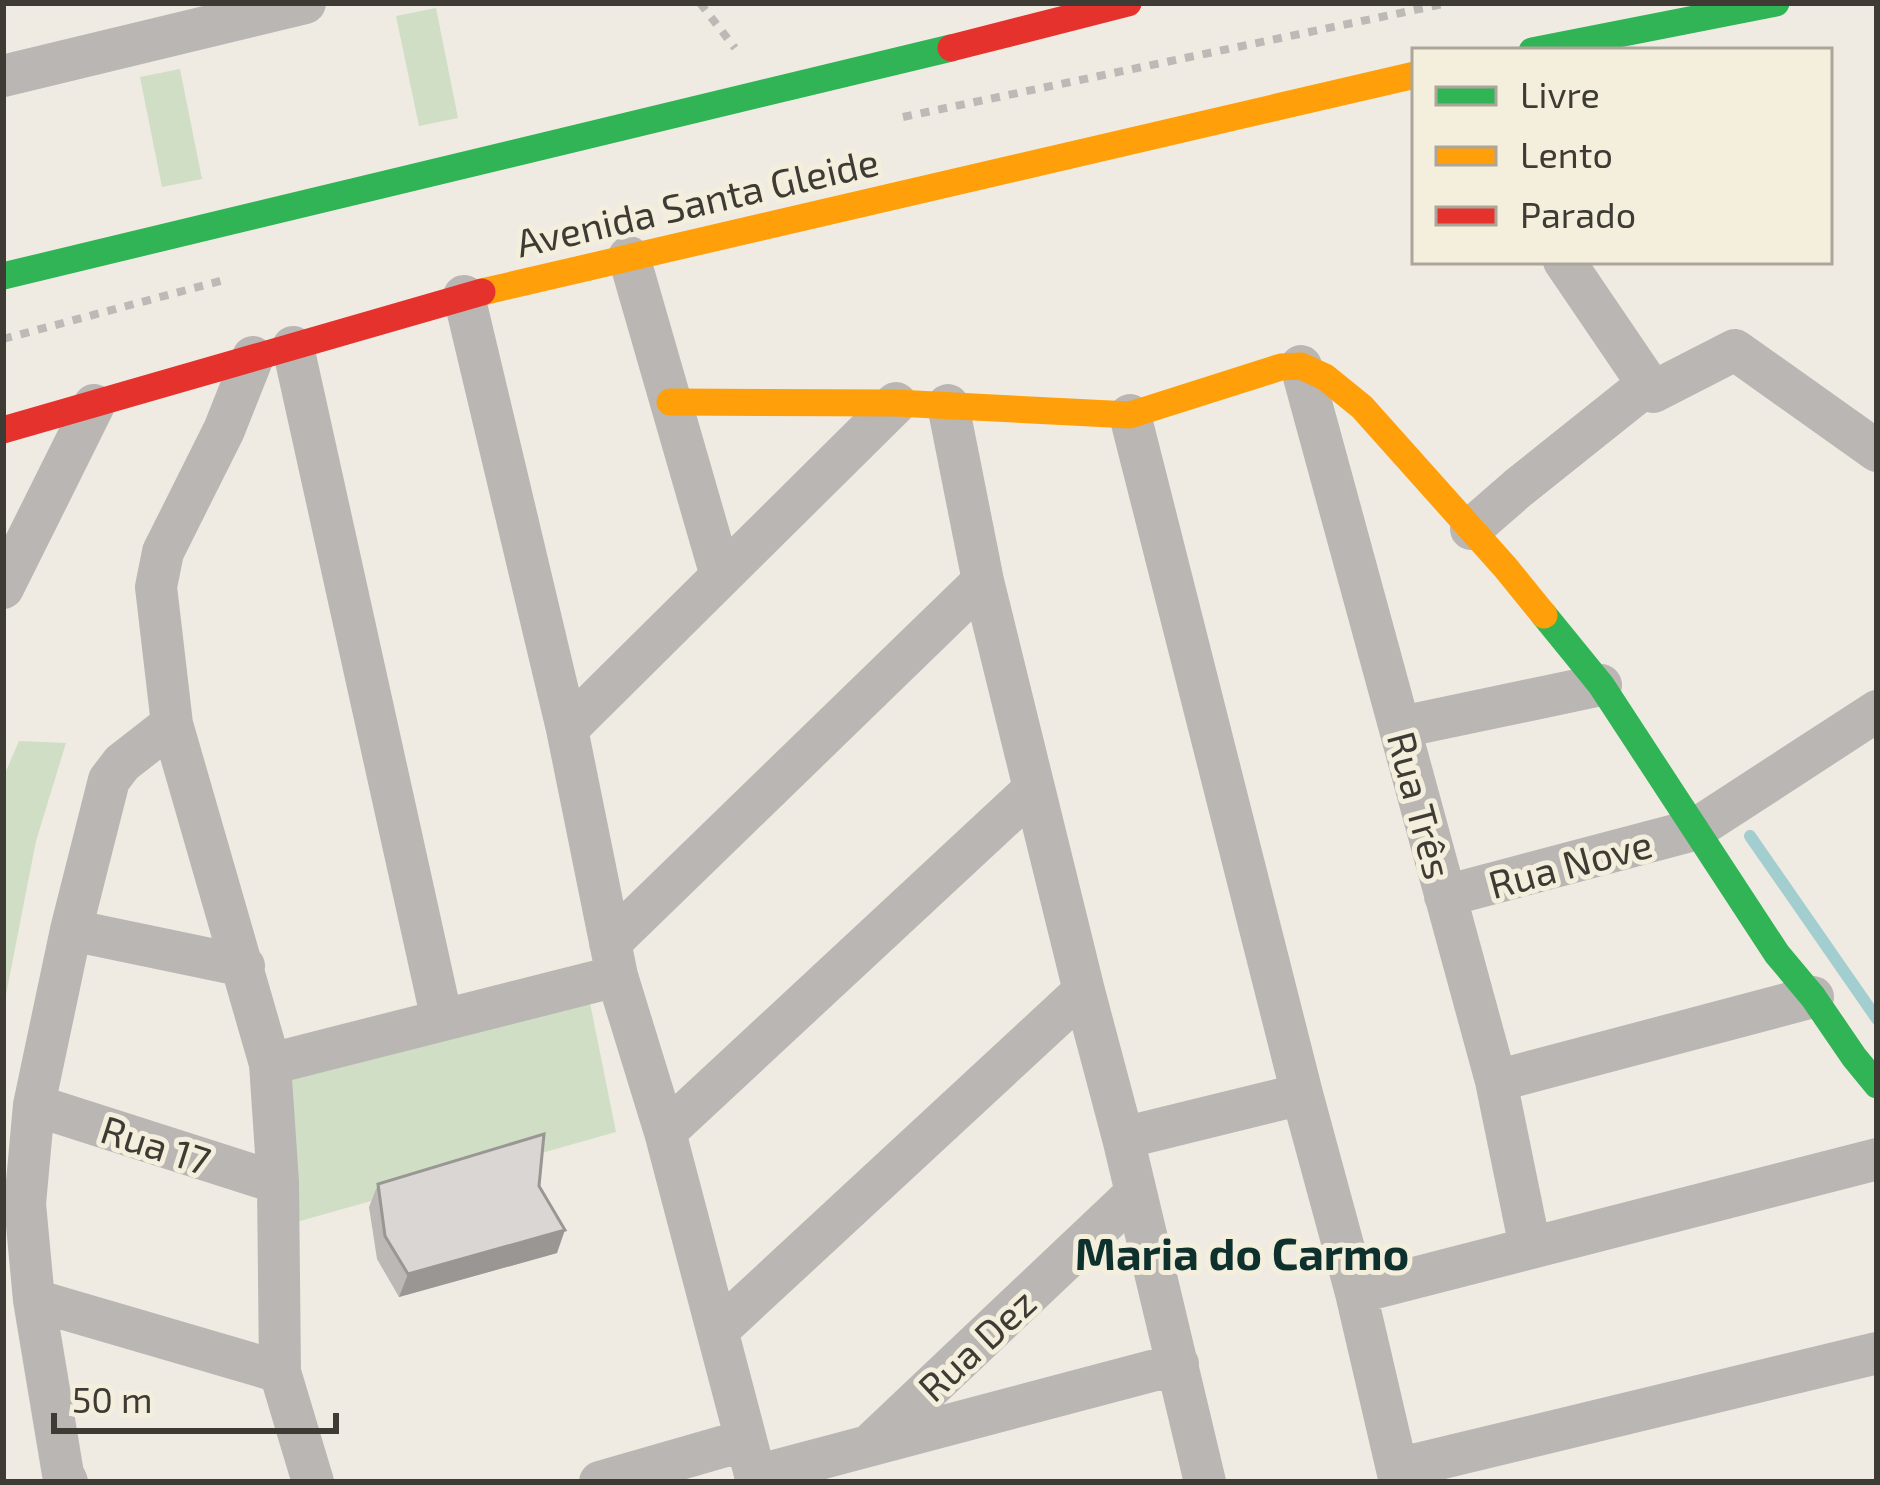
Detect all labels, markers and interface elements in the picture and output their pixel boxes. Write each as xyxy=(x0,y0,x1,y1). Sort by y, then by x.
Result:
legend xyxy=(1412,48,1832,264)
text: Livre xyxy=(1520,72,1600,115)
text: Lento xyxy=(1520,132,1613,175)
street label: Avenida Santa Gleide xyxy=(511,136,883,266)
text: Parado xyxy=(1520,192,1636,235)
street label: Rua Três xyxy=(1379,726,1463,884)
street label: Rua Nove xyxy=(1483,819,1657,907)
street label: Rua 17 xyxy=(96,1104,216,1184)
district label: Maria do Carmo xyxy=(1075,1225,1409,1279)
street label: Rua Dez xyxy=(908,1278,1044,1410)
scale bar xyxy=(54,1359,336,1433)
text: 50 m xyxy=(72,1377,153,1420)

